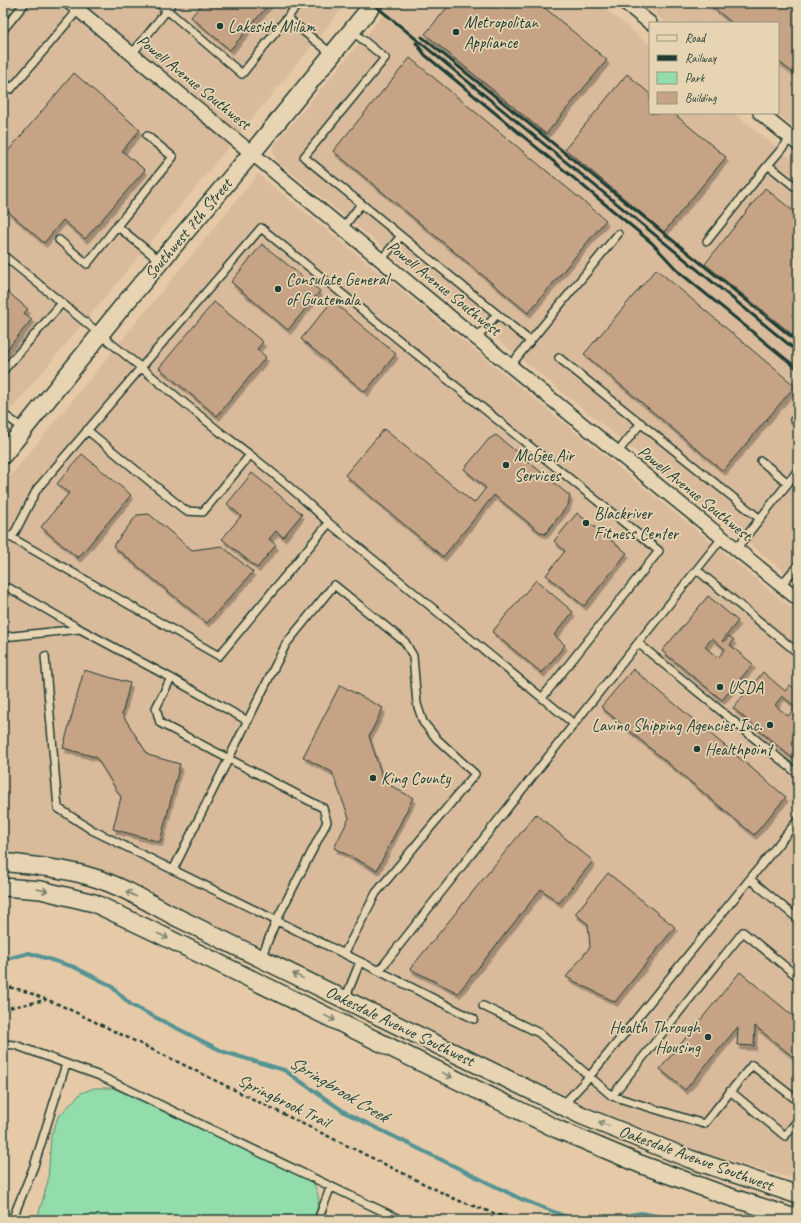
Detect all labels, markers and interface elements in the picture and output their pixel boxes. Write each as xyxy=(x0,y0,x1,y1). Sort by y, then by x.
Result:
place label: Metropolitan Appliance xyxy=(464,12,539,53)
place label: Lakeside Milam xyxy=(228,16,317,37)
marker: Lakeside Milam xyxy=(215,21,225,31)
legend xyxy=(649,22,779,114)
marker: Metropolitan Appliance xyxy=(451,27,461,37)
street label: Powell Avenue Southwest xyxy=(133,30,257,136)
text: Road xyxy=(685,30,707,46)
text: Railway xyxy=(685,50,717,66)
text: Park xyxy=(685,70,706,86)
text: Building xyxy=(685,90,717,106)
street label: Southwest 7th Street xyxy=(140,172,238,284)
street label: Powell Avenue Southwest xyxy=(383,236,507,342)
place label: Consulate General of Guatemala xyxy=(286,269,391,310)
marker: Consulate General of Guatemala xyxy=(273,284,283,294)
street label: Powell Avenue Southwest xyxy=(634,441,758,547)
place label: McGee Air Services xyxy=(514,445,576,486)
marker: McGee Air Services xyxy=(501,460,511,470)
place label: Blackriver Fitness Center xyxy=(594,503,680,544)
marker: Blackriver Fitness Center xyxy=(581,518,591,528)
place label: USDA xyxy=(728,677,763,698)
marker: USDA xyxy=(715,682,725,692)
place label: Lavino Shipping Agencies Inc. xyxy=(592,715,763,736)
marker: Lavino Shipping Agencies Inc. xyxy=(765,720,775,730)
place label: Healthpoint xyxy=(705,739,774,760)
marker: Healthpoint xyxy=(692,744,702,754)
place label: King County xyxy=(381,768,451,789)
marker: King County xyxy=(368,773,378,783)
one-way arrow xyxy=(35,887,48,895)
one-way arrow xyxy=(125,890,137,897)
one-way arrow xyxy=(157,933,169,940)
one-way arrow xyxy=(292,972,304,979)
street label: Oakesdale Avenue Southwest xyxy=(322,981,480,1072)
one-way arrow xyxy=(324,1015,336,1022)
place label: Health Through Housing xyxy=(609,1017,701,1058)
marker: Health Through Housing xyxy=(703,1032,713,1042)
water label: Springbrook Creek xyxy=(286,1051,395,1129)
street label: Springbrook Trail xyxy=(234,1070,336,1134)
one-way arrow xyxy=(440,1072,452,1079)
one-way arrow xyxy=(598,1120,610,1127)
street label: Oakesdale Avenue Southwest xyxy=(616,1120,778,1196)

